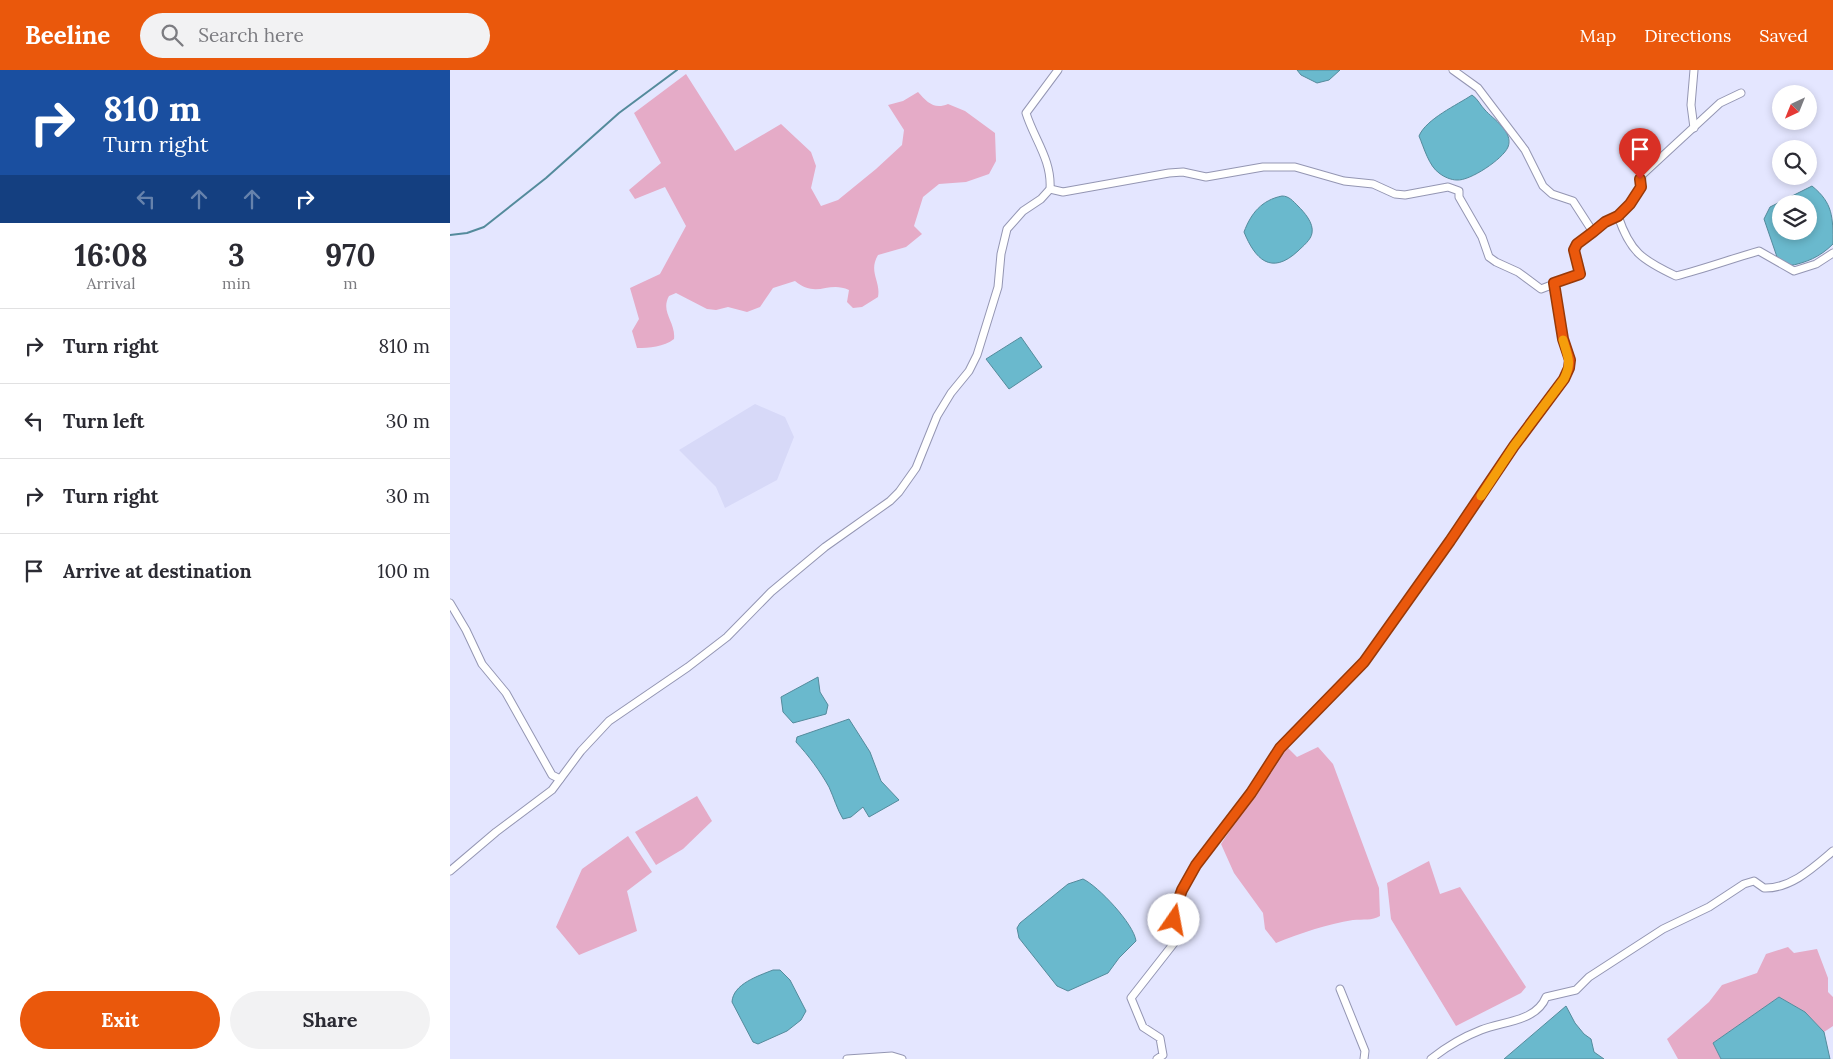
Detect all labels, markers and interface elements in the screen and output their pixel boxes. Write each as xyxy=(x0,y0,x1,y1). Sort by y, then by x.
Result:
search box xyxy=(140,13,490,58)
text: Beeline xyxy=(25,20,110,51)
icon: search xyxy=(158,21,186,49)
text: Search here xyxy=(198,23,304,47)
text: Map xyxy=(1580,24,1616,47)
text: Directions xyxy=(1644,24,1731,47)
text: Saved xyxy=(1759,24,1808,47)
north arrow xyxy=(1772,85,1818,130)
map controls xyxy=(1772,85,1817,240)
text: 810 m xyxy=(103,86,201,131)
icon: right xyxy=(20,90,85,155)
pin xyxy=(1619,128,1661,179)
text: Turn right xyxy=(103,130,208,158)
icon: arrive xyxy=(1626,135,1654,163)
button: search xyxy=(1772,140,1817,185)
icon: left xyxy=(132,185,160,213)
icon: ahead xyxy=(185,185,213,213)
icon: ahead xyxy=(238,185,266,213)
icon: right xyxy=(291,185,319,213)
button: layers xyxy=(1772,195,1817,240)
text: 16:08 xyxy=(74,236,148,274)
text: 3 xyxy=(228,236,245,274)
text: 970 xyxy=(325,236,376,274)
text: Arrival xyxy=(87,273,136,293)
text: min xyxy=(222,273,251,293)
text: m xyxy=(343,273,357,293)
icon: right xyxy=(20,332,48,360)
text: Turn right xyxy=(63,334,159,358)
text: 810 m xyxy=(379,334,430,358)
icon: left xyxy=(20,407,48,435)
text: Turn left xyxy=(63,409,144,433)
text: 30 m xyxy=(386,409,430,433)
icon: right xyxy=(20,482,48,510)
text: Turn right xyxy=(63,484,159,508)
text: 30 m xyxy=(386,484,430,508)
icon: arrive xyxy=(20,557,48,585)
text: Arrive at destination xyxy=(63,559,252,583)
text: 100 m xyxy=(378,559,430,583)
position arrow xyxy=(1147,893,1199,945)
button: Exit xyxy=(20,991,220,1049)
button: Share xyxy=(230,991,430,1049)

